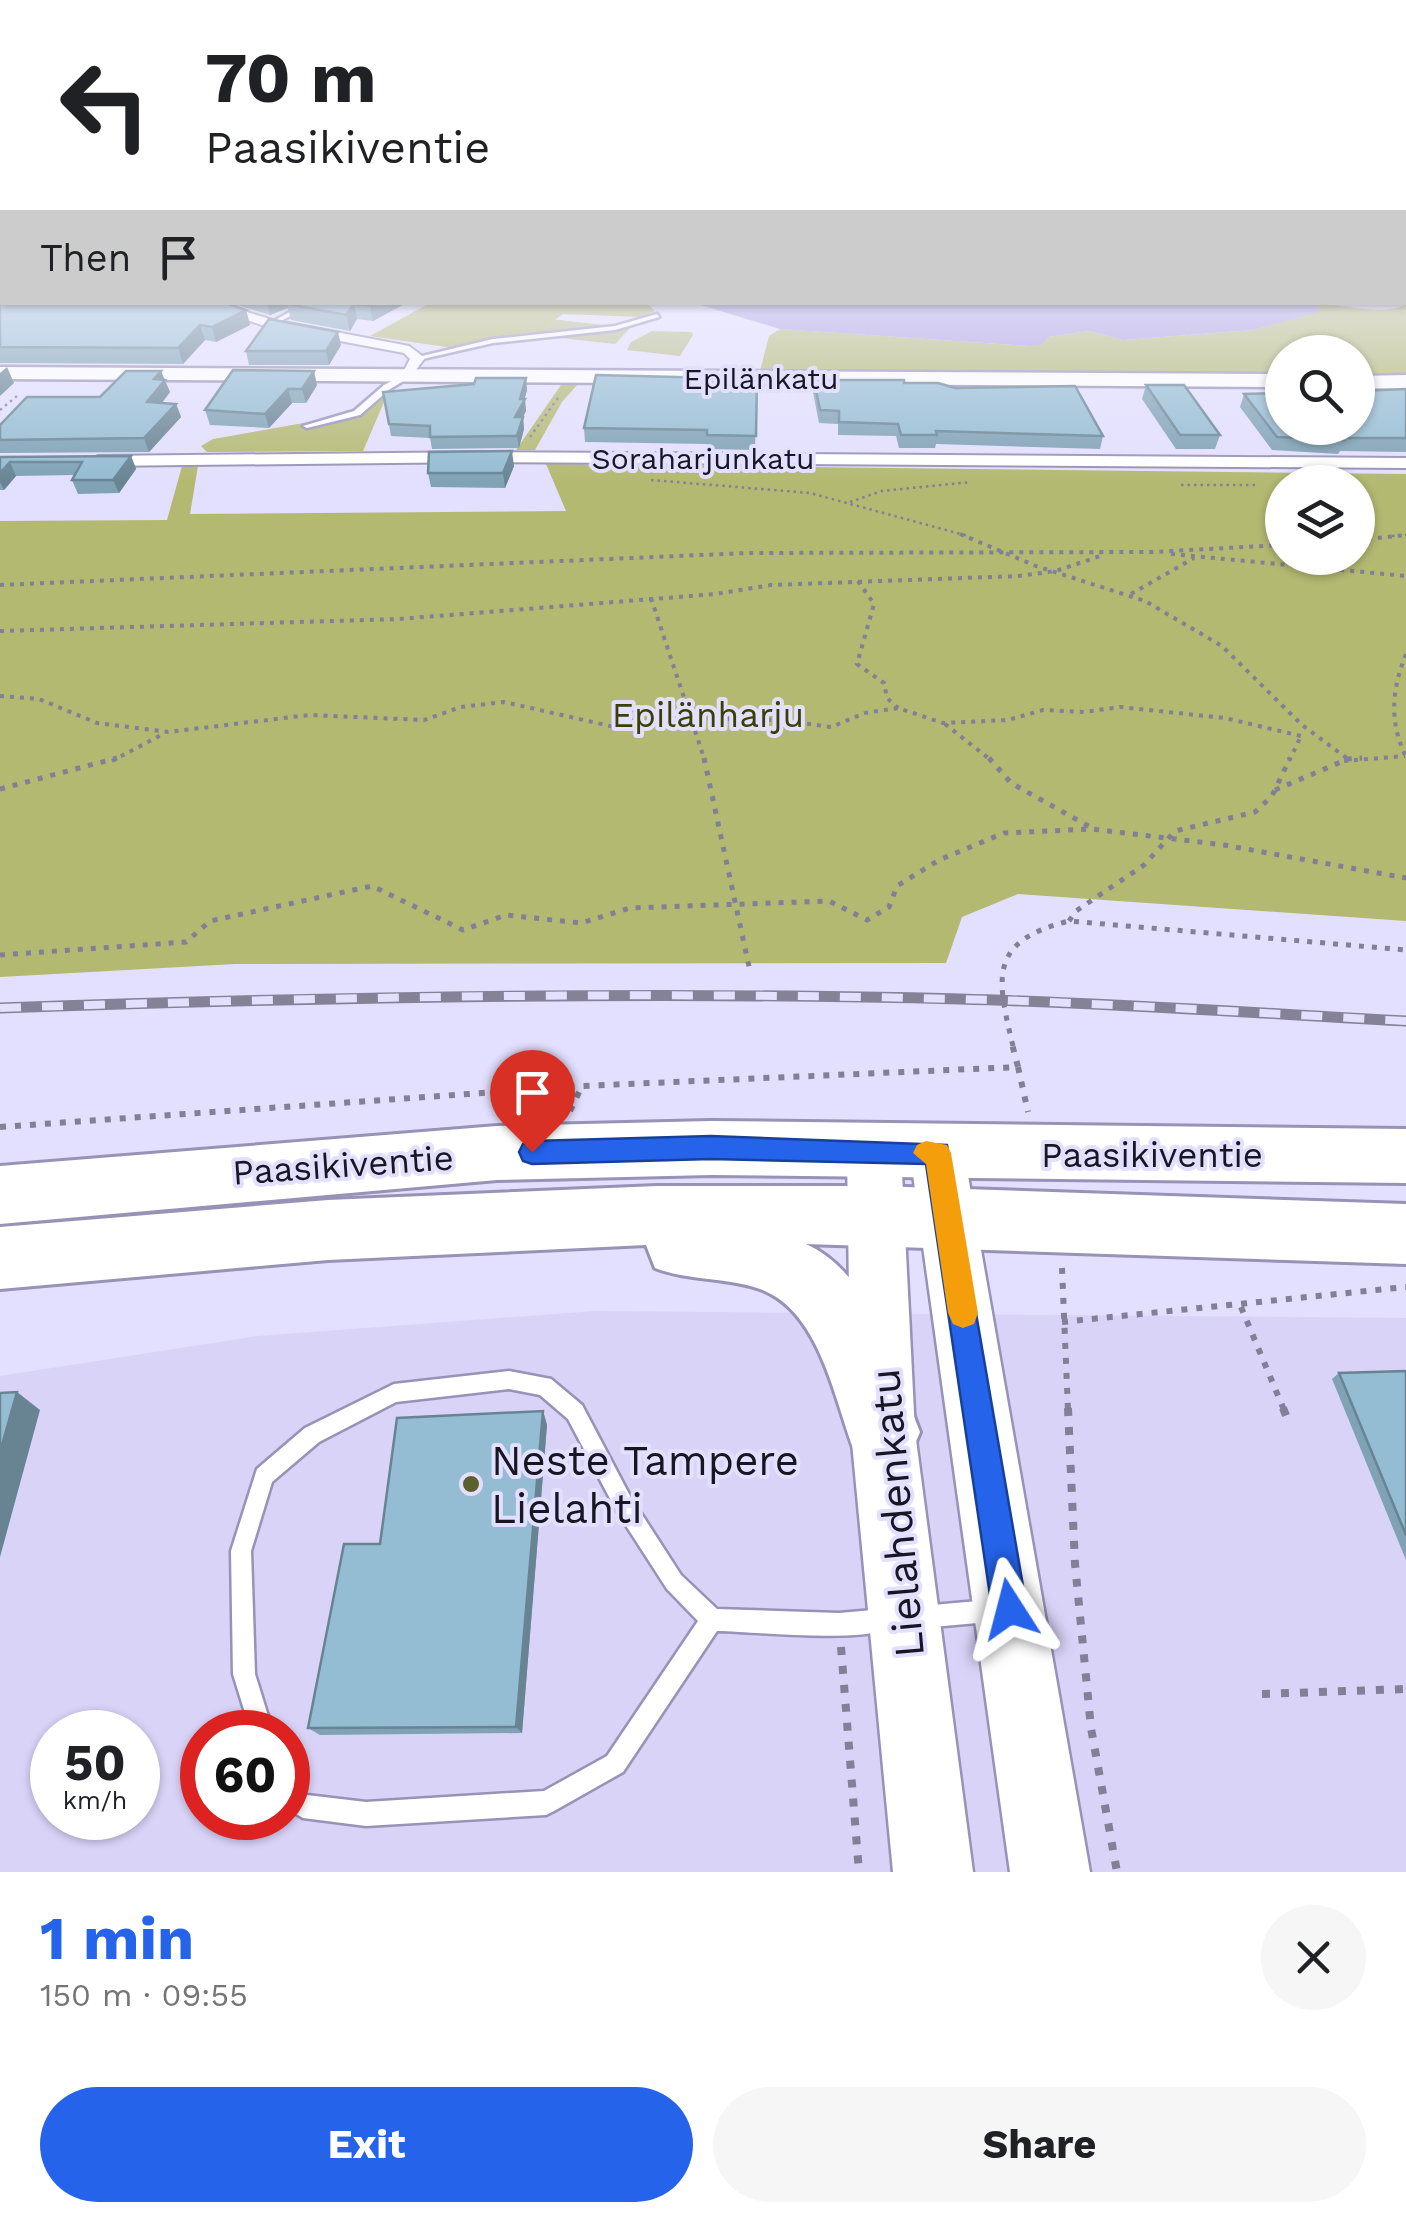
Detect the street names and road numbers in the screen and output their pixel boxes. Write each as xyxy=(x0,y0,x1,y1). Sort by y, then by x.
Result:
street label: Epilänkatu xyxy=(684,361,838,396)
street label: Soraharjunkatu xyxy=(591,441,815,476)
street label: Paasikiventie xyxy=(1041,1134,1263,1176)
street label: Paasikiventie xyxy=(231,1136,455,1194)
street label: Lielahdenkatu xyxy=(860,1367,934,1659)

